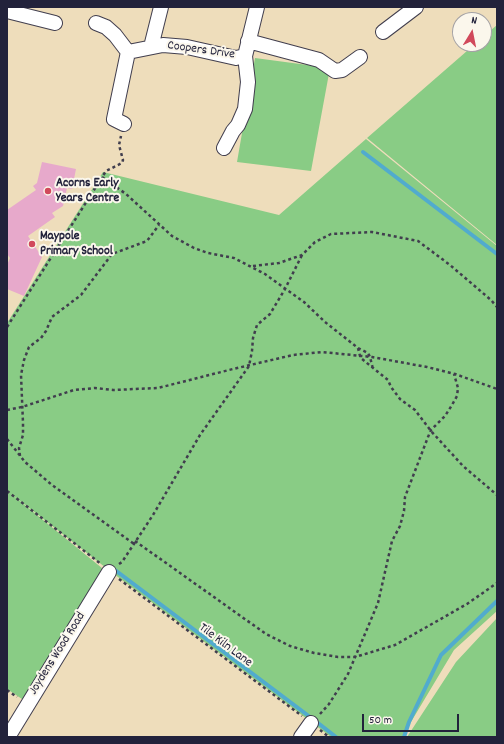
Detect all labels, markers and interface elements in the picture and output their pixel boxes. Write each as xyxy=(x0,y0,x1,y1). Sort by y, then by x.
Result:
north arrow xyxy=(452,12,492,52)
text: N xyxy=(470,13,478,30)
street label: Coopers Drive xyxy=(166,39,236,63)
place label: Acorns Early Years Centre xyxy=(56,176,119,207)
marker: Acorns Early Years Centre xyxy=(43,186,53,196)
place label: Maypole Primary School xyxy=(40,229,113,260)
marker: Maypole Primary School xyxy=(27,239,37,249)
street label: Joydens Wood Road xyxy=(26,610,90,698)
street label: Tile Kiln Lane xyxy=(195,621,255,671)
scale bar xyxy=(364,706,461,732)
text: 50 m xyxy=(369,712,392,729)

